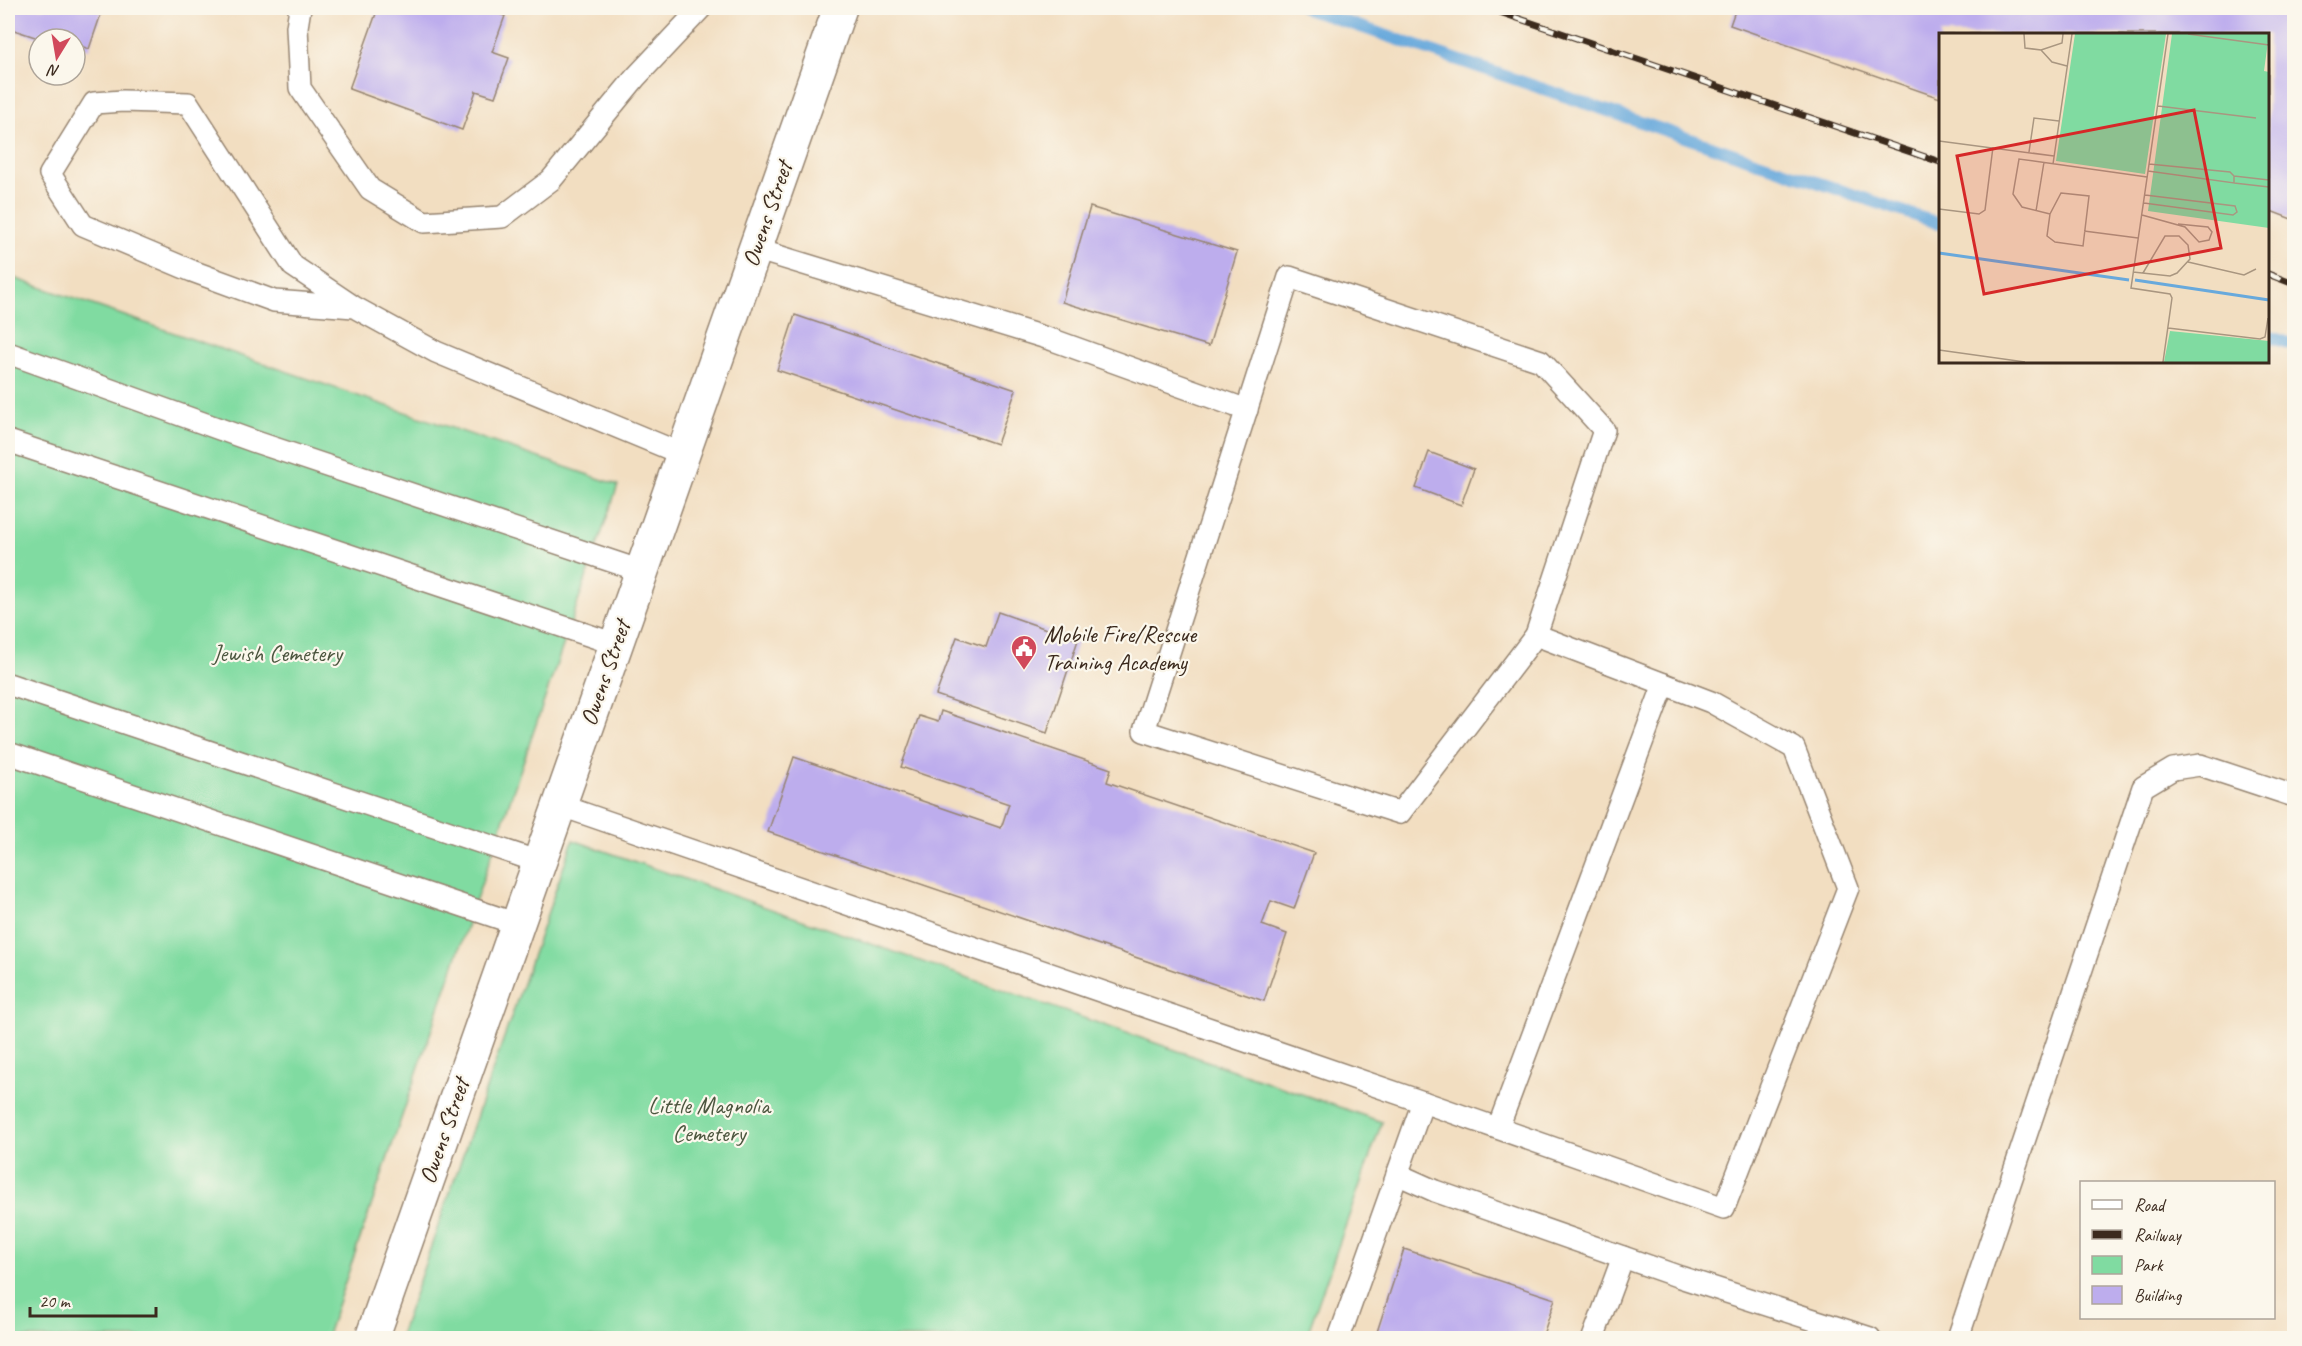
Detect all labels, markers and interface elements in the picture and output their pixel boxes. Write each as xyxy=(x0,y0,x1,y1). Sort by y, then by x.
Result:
north arrow xyxy=(27,27,87,87)
inset map xyxy=(1939,33,2269,363)
text: N xyxy=(45,59,61,82)
street label: Owens Street xyxy=(735,155,800,271)
street label: Owens Street xyxy=(573,614,638,730)
place label: Mobile Fire/Rescue Training Academy xyxy=(1044,619,1198,677)
public building icon: Mobile Fire/Rescue Training Academy xyxy=(1009,633,1039,671)
park label: Jewish Cemetery xyxy=(211,638,344,668)
street label: Owens Street xyxy=(412,1072,477,1188)
park label: Little Magnolia Cemetery xyxy=(648,1090,772,1148)
legend xyxy=(2080,1181,2275,1319)
text: Road xyxy=(2134,1194,2167,1216)
text: Railway xyxy=(2134,1224,2182,1246)
text: Park xyxy=(2134,1254,2164,1276)
scale bar xyxy=(30,1280,156,1318)
text: Building xyxy=(2134,1284,2183,1306)
text: 20 m xyxy=(39,1290,72,1312)

